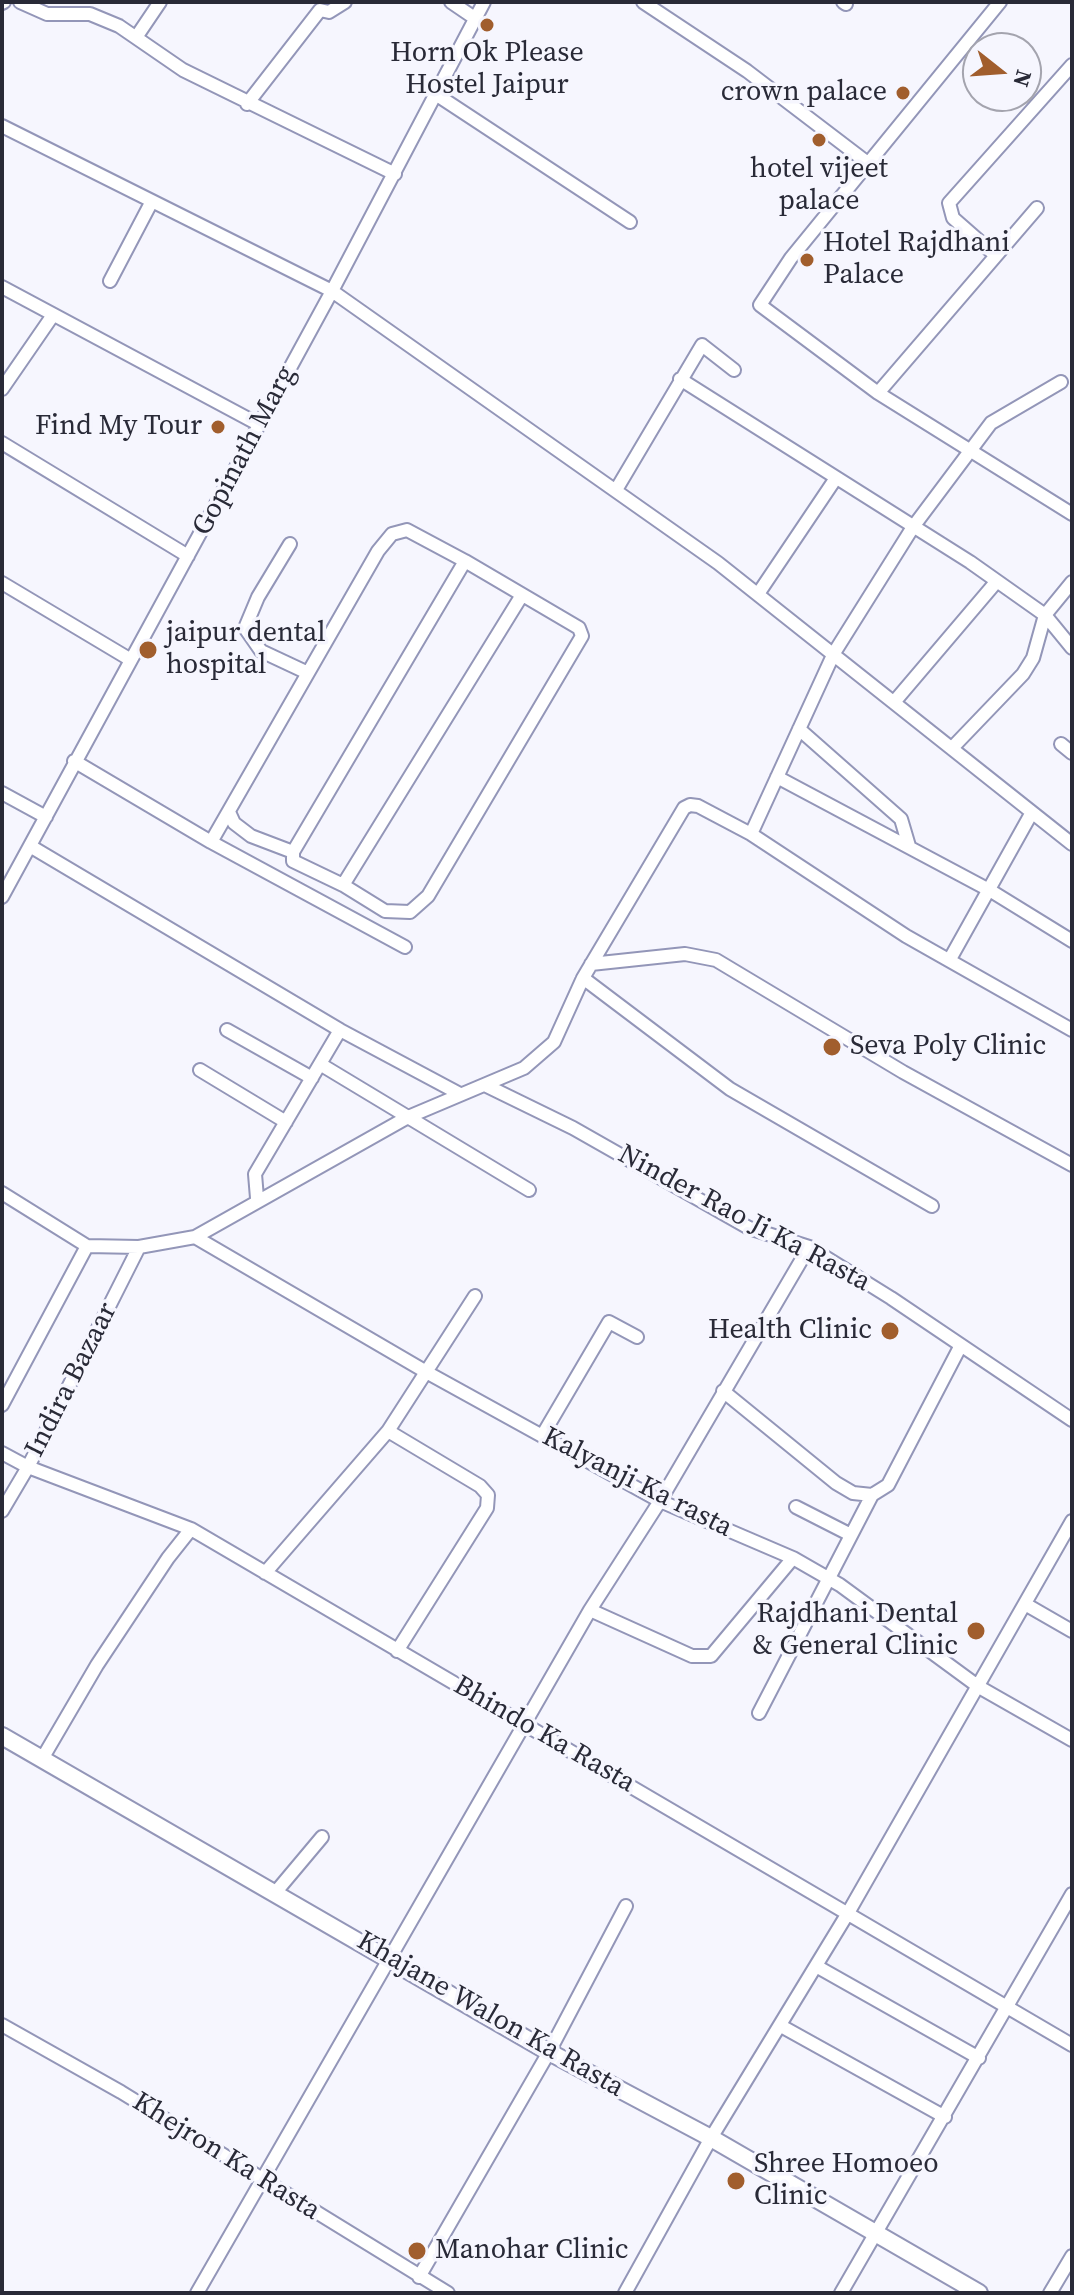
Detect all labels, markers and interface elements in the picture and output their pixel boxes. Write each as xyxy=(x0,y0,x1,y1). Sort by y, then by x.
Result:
marker: Horn Ok Please Hostel Jaipur xyxy=(478,16,496,34)
north arrow xyxy=(962,32,1042,112)
place label: Horn Ok Please Hostel Jaipur xyxy=(390,37,584,103)
text: N xyxy=(1006,66,1040,90)
place label: crown palace xyxy=(721,76,887,110)
marker: crown palace xyxy=(894,84,912,102)
marker: hotel vijeet palace xyxy=(810,131,828,149)
place label: hotel vijeet palace xyxy=(750,153,888,219)
place label: Hotel Rajdhani Palace xyxy=(823,227,1010,293)
marker: Hotel Rajdhani Palace xyxy=(798,251,816,269)
street label: Gopinath Marg xyxy=(186,360,304,542)
place label: Find My Tour xyxy=(35,410,202,444)
marker: Find My Tour xyxy=(209,418,227,436)
place label: jaipur dental hospital xyxy=(166,617,325,683)
marker: jaipur dental hospital xyxy=(137,639,159,661)
place label: Seva Poly Clinic xyxy=(850,1030,1046,1064)
marker: Seva Poly Clinic xyxy=(821,1036,843,1058)
street label: Ninder Rao Ji Ka Rasta xyxy=(612,1138,876,1300)
street label: Indira Bazaar xyxy=(19,1297,125,1463)
place label: Health Clinic xyxy=(708,1314,872,1348)
marker: Health Clinic xyxy=(879,1320,901,1342)
street label: Kalyanji Ka rasta xyxy=(536,1421,738,1545)
place label: Rajdhani Dental & General Clinic xyxy=(753,1598,958,1664)
marker: Rajdhani Dental & General Clinic xyxy=(965,1620,987,1642)
street label: Bhindo Ka Rasta xyxy=(447,1669,641,1801)
street label: Khajane Walon Ka Rasta xyxy=(350,1925,630,2105)
street label: Khejron Ka Rasta xyxy=(126,2086,326,2228)
place label: Shree Homoeo Clinic xyxy=(754,2148,939,2214)
marker: Shree Homoeo Clinic xyxy=(725,2170,747,2192)
place label: Manohar Clinic xyxy=(435,2234,629,2268)
marker: Manohar Clinic xyxy=(406,2240,428,2262)

